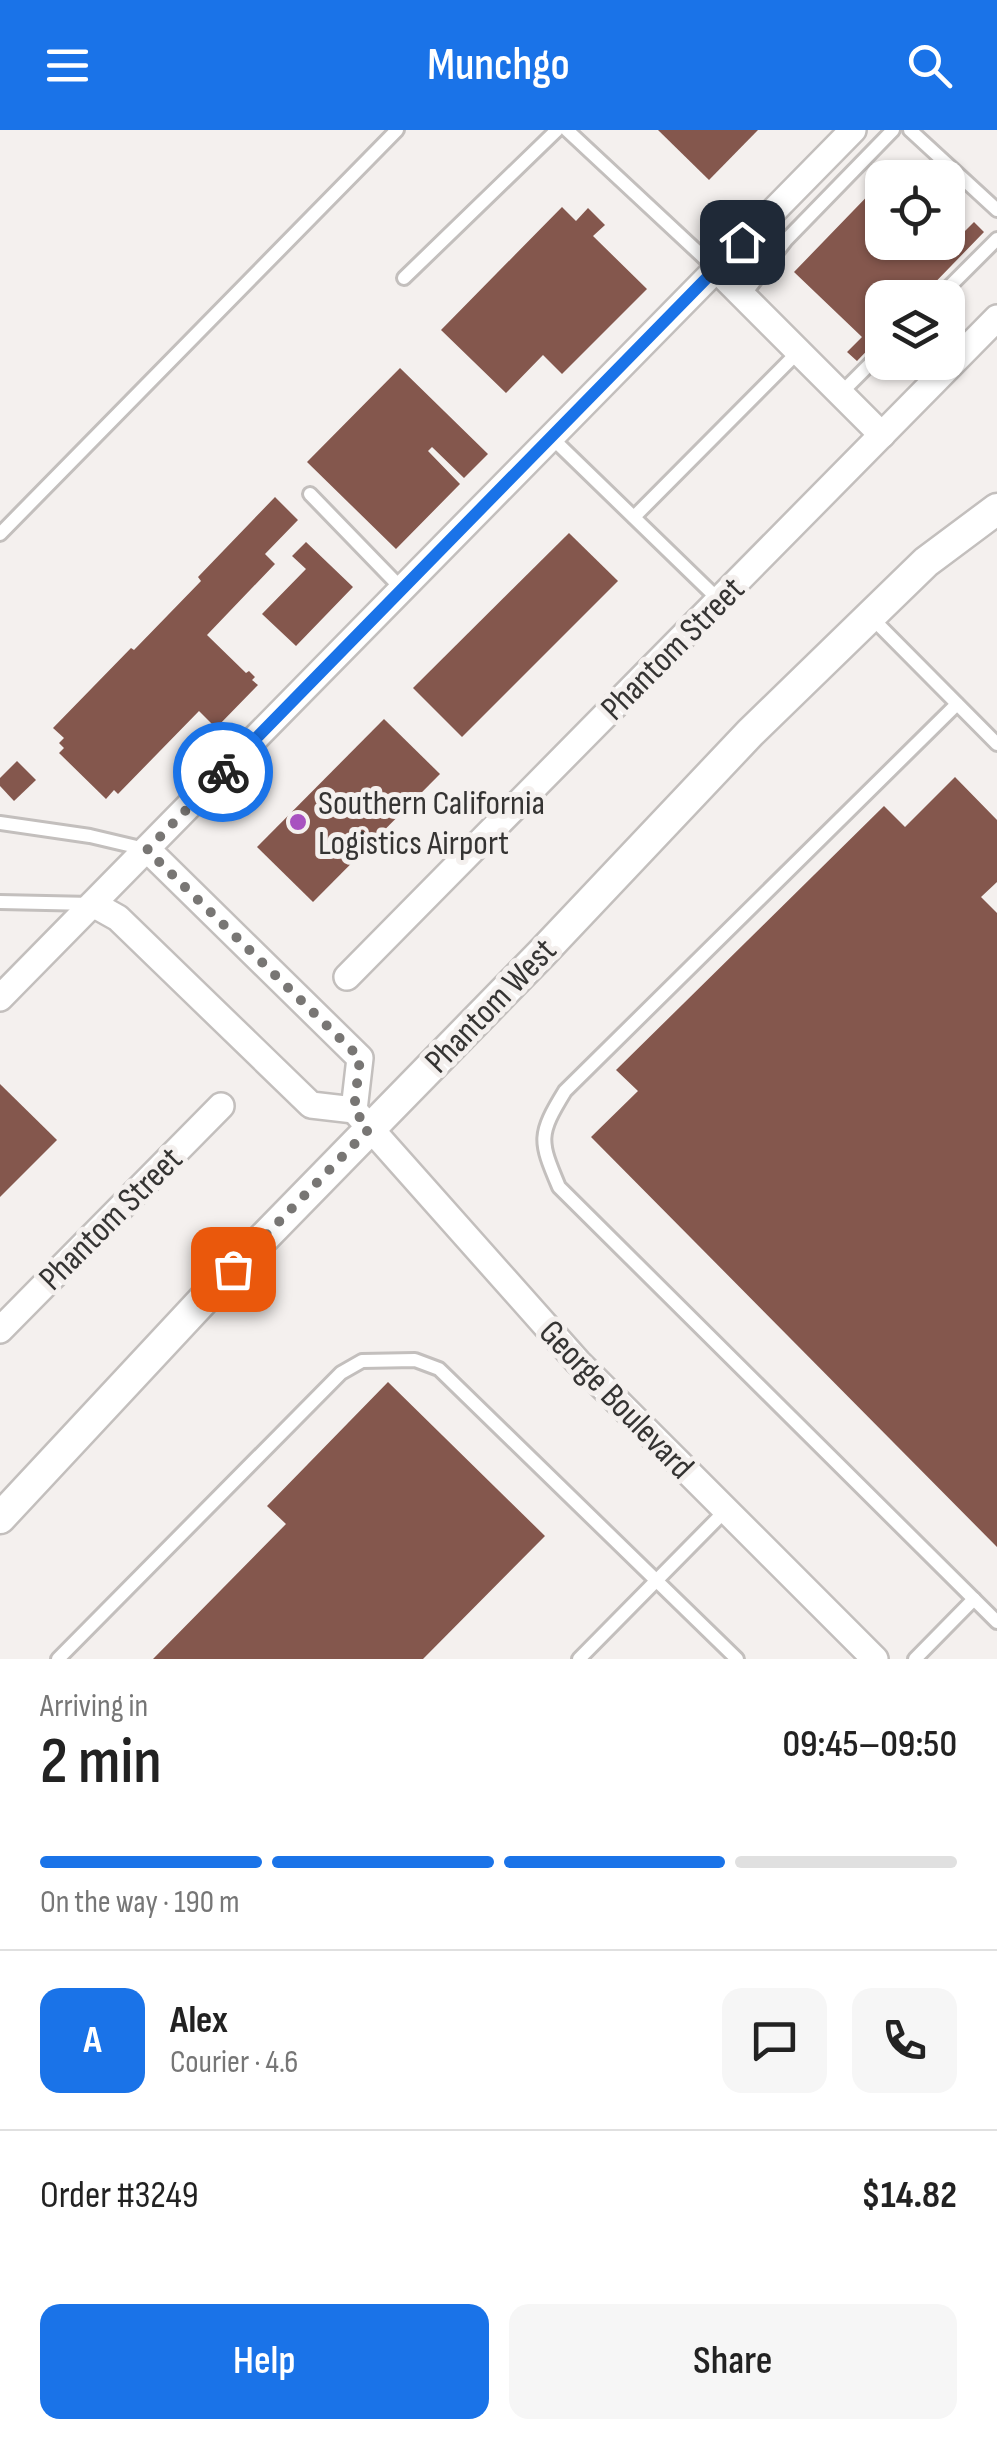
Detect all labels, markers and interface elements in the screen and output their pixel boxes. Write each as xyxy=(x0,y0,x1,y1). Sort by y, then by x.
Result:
icon: menu xyxy=(40,38,95,93)
text: Munchgo xyxy=(427,38,570,93)
icon: search xyxy=(902,38,957,93)
map controls xyxy=(865,160,965,380)
button: locate xyxy=(865,160,965,260)
pin xyxy=(700,200,785,285)
icon: home xyxy=(715,215,770,270)
button: layers xyxy=(865,280,965,380)
street label: Phantom Street xyxy=(592,568,754,730)
courier xyxy=(173,722,273,822)
icon: bike xyxy=(196,745,251,800)
place label: Southern California Logistics Airport xyxy=(318,782,545,865)
marker: Southern California Logistics Airport xyxy=(287,811,309,833)
street label: Phantom West xyxy=(416,930,566,1082)
street label: Phantom Street xyxy=(30,1138,192,1300)
pin xyxy=(191,1227,276,1312)
icon: bag xyxy=(206,1242,261,1297)
street label: George Boulevard xyxy=(529,1312,702,1488)
text: Arriving in xyxy=(40,1687,148,1726)
text: 09:45–09:50 xyxy=(782,1722,957,1767)
text: 2 min xyxy=(40,1724,162,1802)
text: On the way · 190 m xyxy=(40,1883,240,1922)
button: chat xyxy=(722,1988,827,2093)
button: phone xyxy=(852,1988,957,2093)
text: Alex xyxy=(170,1998,228,2043)
text: A xyxy=(83,2018,102,2063)
text: Courier · 4.6 xyxy=(170,2043,298,2082)
text: Order #3249 xyxy=(40,2173,199,2218)
text: $14.82 xyxy=(861,2173,957,2218)
button: Help xyxy=(40,2304,489,2419)
button: Share xyxy=(509,2304,957,2419)

